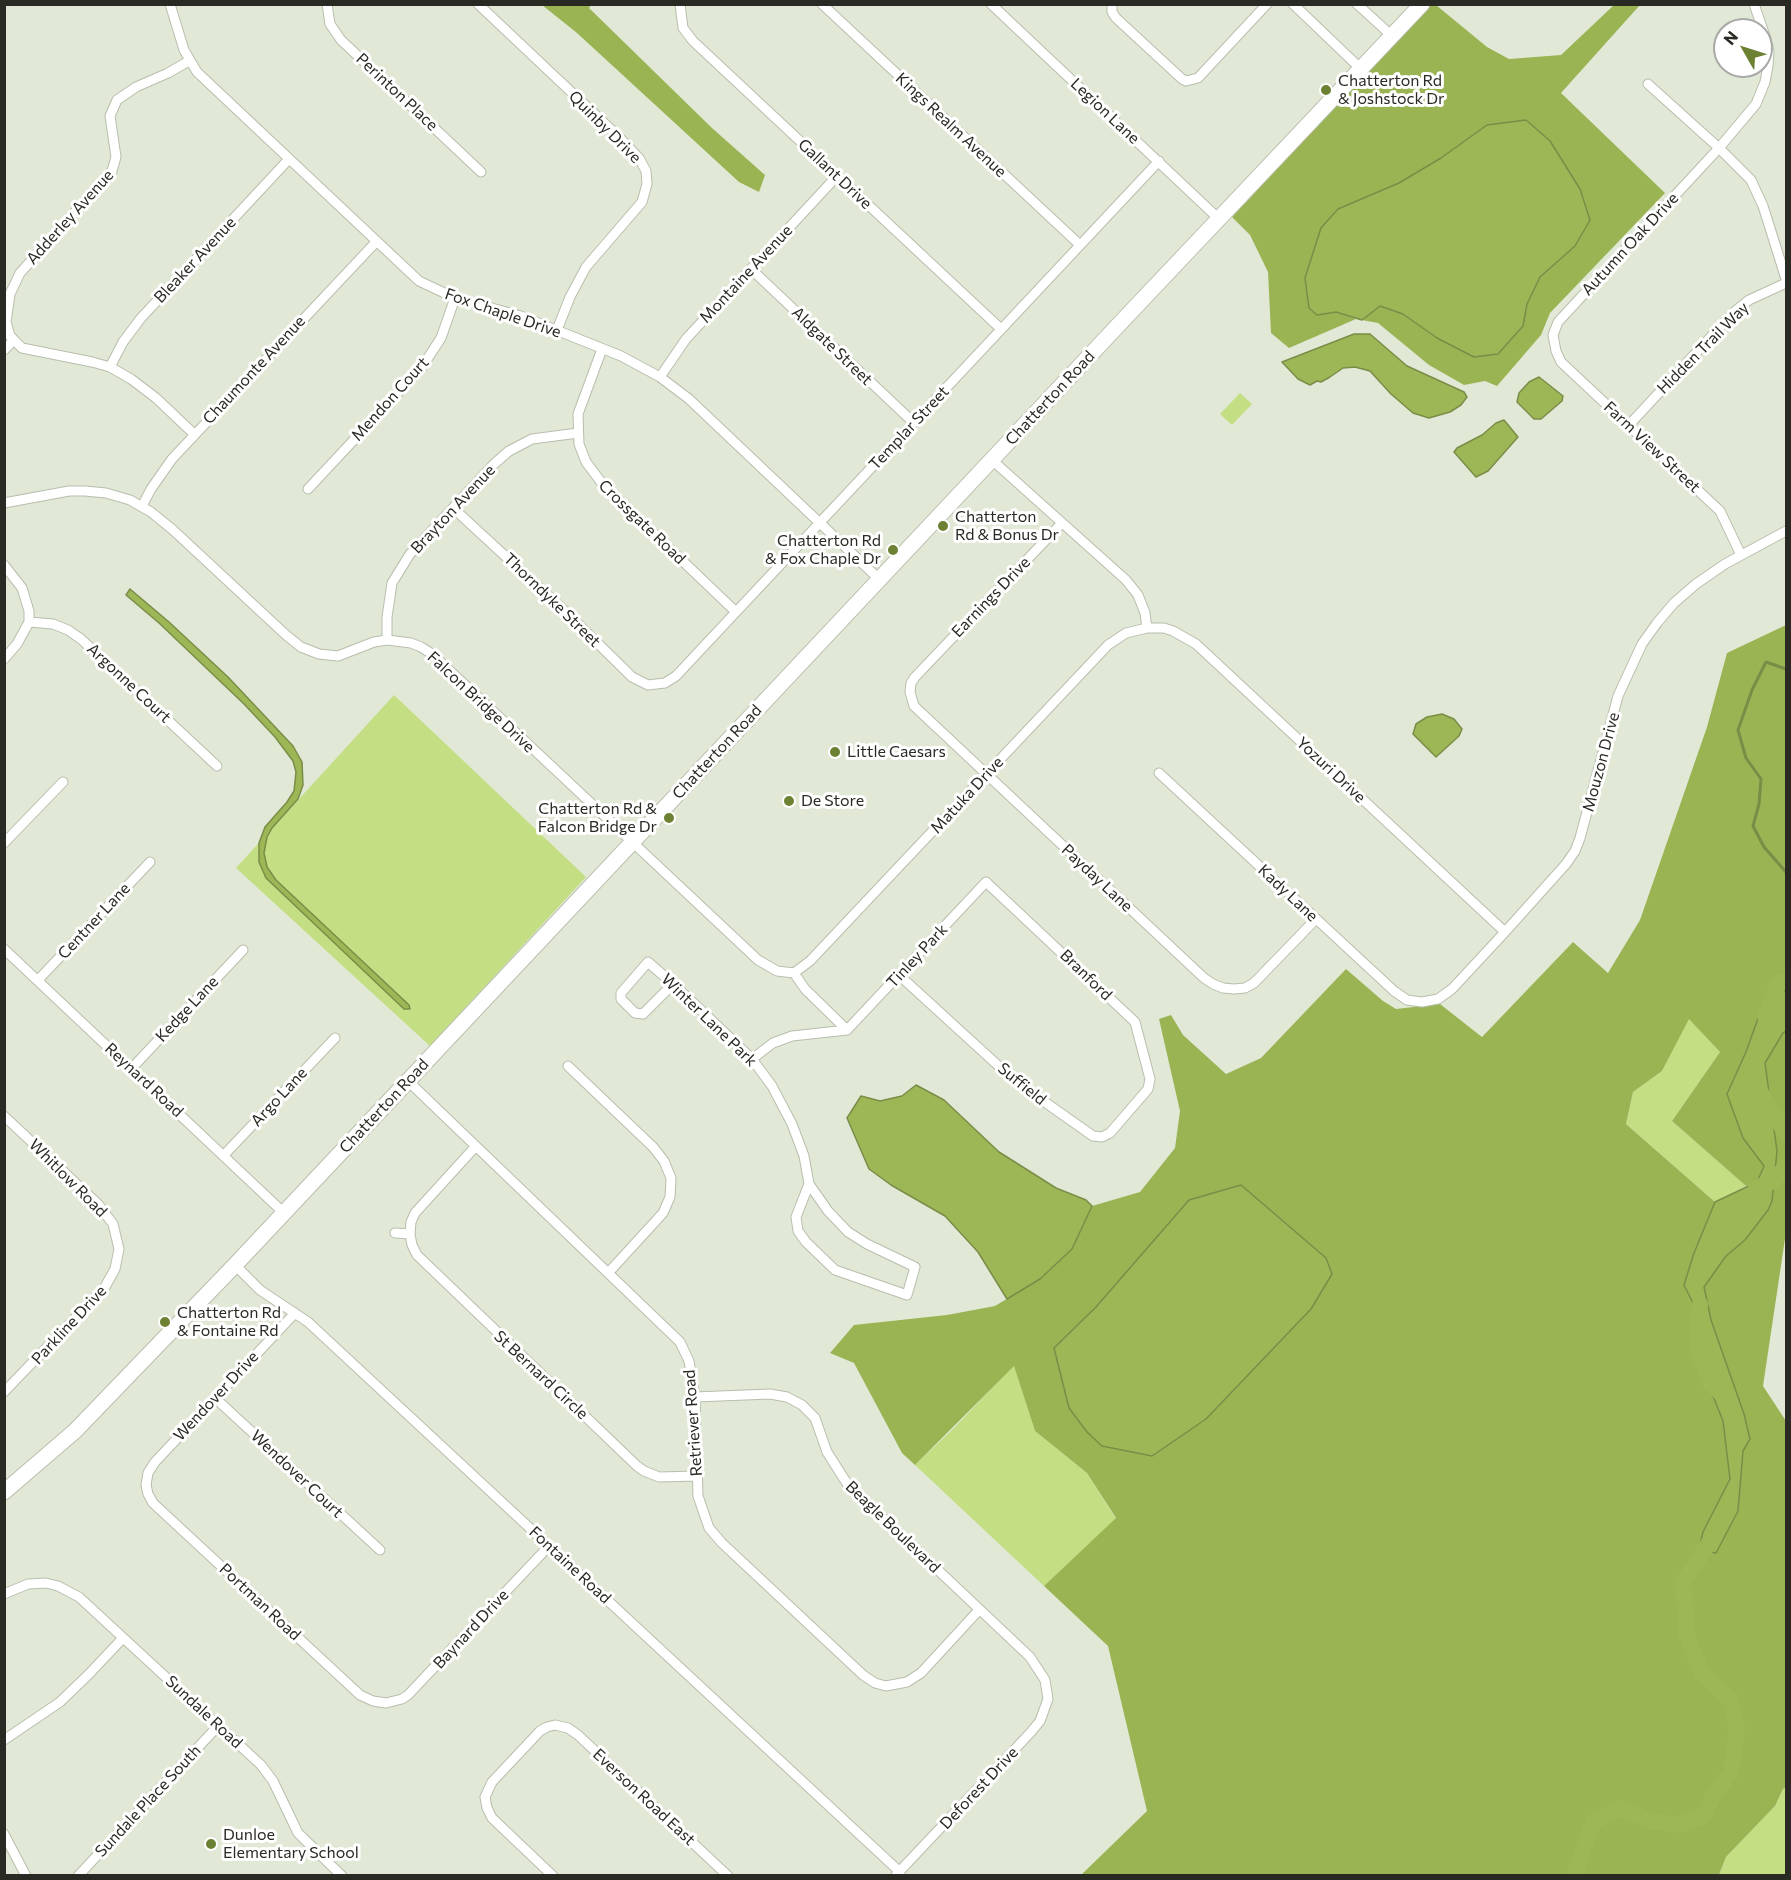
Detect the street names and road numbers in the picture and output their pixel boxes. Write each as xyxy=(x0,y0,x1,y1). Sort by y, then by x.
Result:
street label: Perinton Place xyxy=(352,49,442,135)
street label: Kings Realm Avenue xyxy=(892,69,1010,181)
street label: Legion Lane xyxy=(1067,74,1143,148)
street label: Quinby Drive xyxy=(565,87,645,167)
street label: Gallant Drive xyxy=(794,135,876,213)
street label: Adderley Avenue xyxy=(22,166,118,268)
street label: Autumn Oak Drive xyxy=(1578,189,1682,299)
street label: Bleaker Avenue xyxy=(150,213,240,307)
street label: Montaine Avenue xyxy=(696,221,796,327)
street label: Fox Chaple Drive xyxy=(442,284,564,342)
street label: Hidden Trail Way xyxy=(1653,298,1753,398)
street label: Aldgate Street xyxy=(788,303,876,389)
street label: Chaumonte Avenue xyxy=(199,312,309,428)
street label: Chatterton Road xyxy=(1001,347,1099,449)
street label: Mendon Court xyxy=(347,353,433,445)
street label: Templar Street xyxy=(865,382,953,474)
street label: Farm View Street xyxy=(1600,397,1704,497)
street label: Brayton Avenue xyxy=(407,461,499,557)
street label: Crossgate Road xyxy=(595,476,689,568)
street label: Thorndyke Street xyxy=(500,549,604,651)
street label: Earnings Drive xyxy=(948,553,1034,641)
street label: Argonne Court xyxy=(83,639,175,727)
street label: Falcon Bridge Drive xyxy=(423,647,539,757)
street label: Chatterton Road xyxy=(668,701,766,803)
street label: Mouzon Drive xyxy=(1579,710,1623,814)
street label: Yozuri Drive xyxy=(1292,733,1370,807)
street label: Matuka Drive xyxy=(927,753,1007,837)
street label: Payday Lane xyxy=(1057,840,1137,916)
street label: Kady Lane xyxy=(1254,860,1322,926)
street label: Centner Lane xyxy=(54,879,134,963)
street label: Tinley Park xyxy=(882,920,952,992)
street label: Branford xyxy=(1056,946,1116,1004)
street label: Winter Lane Park xyxy=(657,969,761,1071)
street label: Kedge Lane xyxy=(152,972,222,1046)
street label: Reynard Road xyxy=(101,1039,187,1121)
street label: Chatterton Road xyxy=(335,1055,433,1157)
street label: Suffield xyxy=(994,1059,1050,1109)
street label: Argo Lane xyxy=(247,1064,311,1130)
street label: Whitlow Road xyxy=(25,1135,111,1221)
street label: Parkline Drive xyxy=(28,1282,110,1368)
street label: St Bernard Circle xyxy=(490,1327,592,1423)
street label: Wendover Drive xyxy=(169,1347,263,1445)
street label: Retriever Road xyxy=(680,1369,706,1477)
street label: Wendover Court xyxy=(247,1426,347,1522)
street label: Beagle Boulevard xyxy=(842,1477,944,1577)
street label: Fontaine Road xyxy=(525,1522,615,1608)
street label: Portman Road xyxy=(215,1559,305,1645)
street label: Baynard Drive xyxy=(429,1585,513,1673)
street label: Sundale Road xyxy=(162,1672,246,1752)
street label: Sundale Place South xyxy=(91,1741,205,1861)
street label: Deforest Drive xyxy=(936,1743,1022,1833)
street label: Everson Road East xyxy=(589,1745,699,1849)

